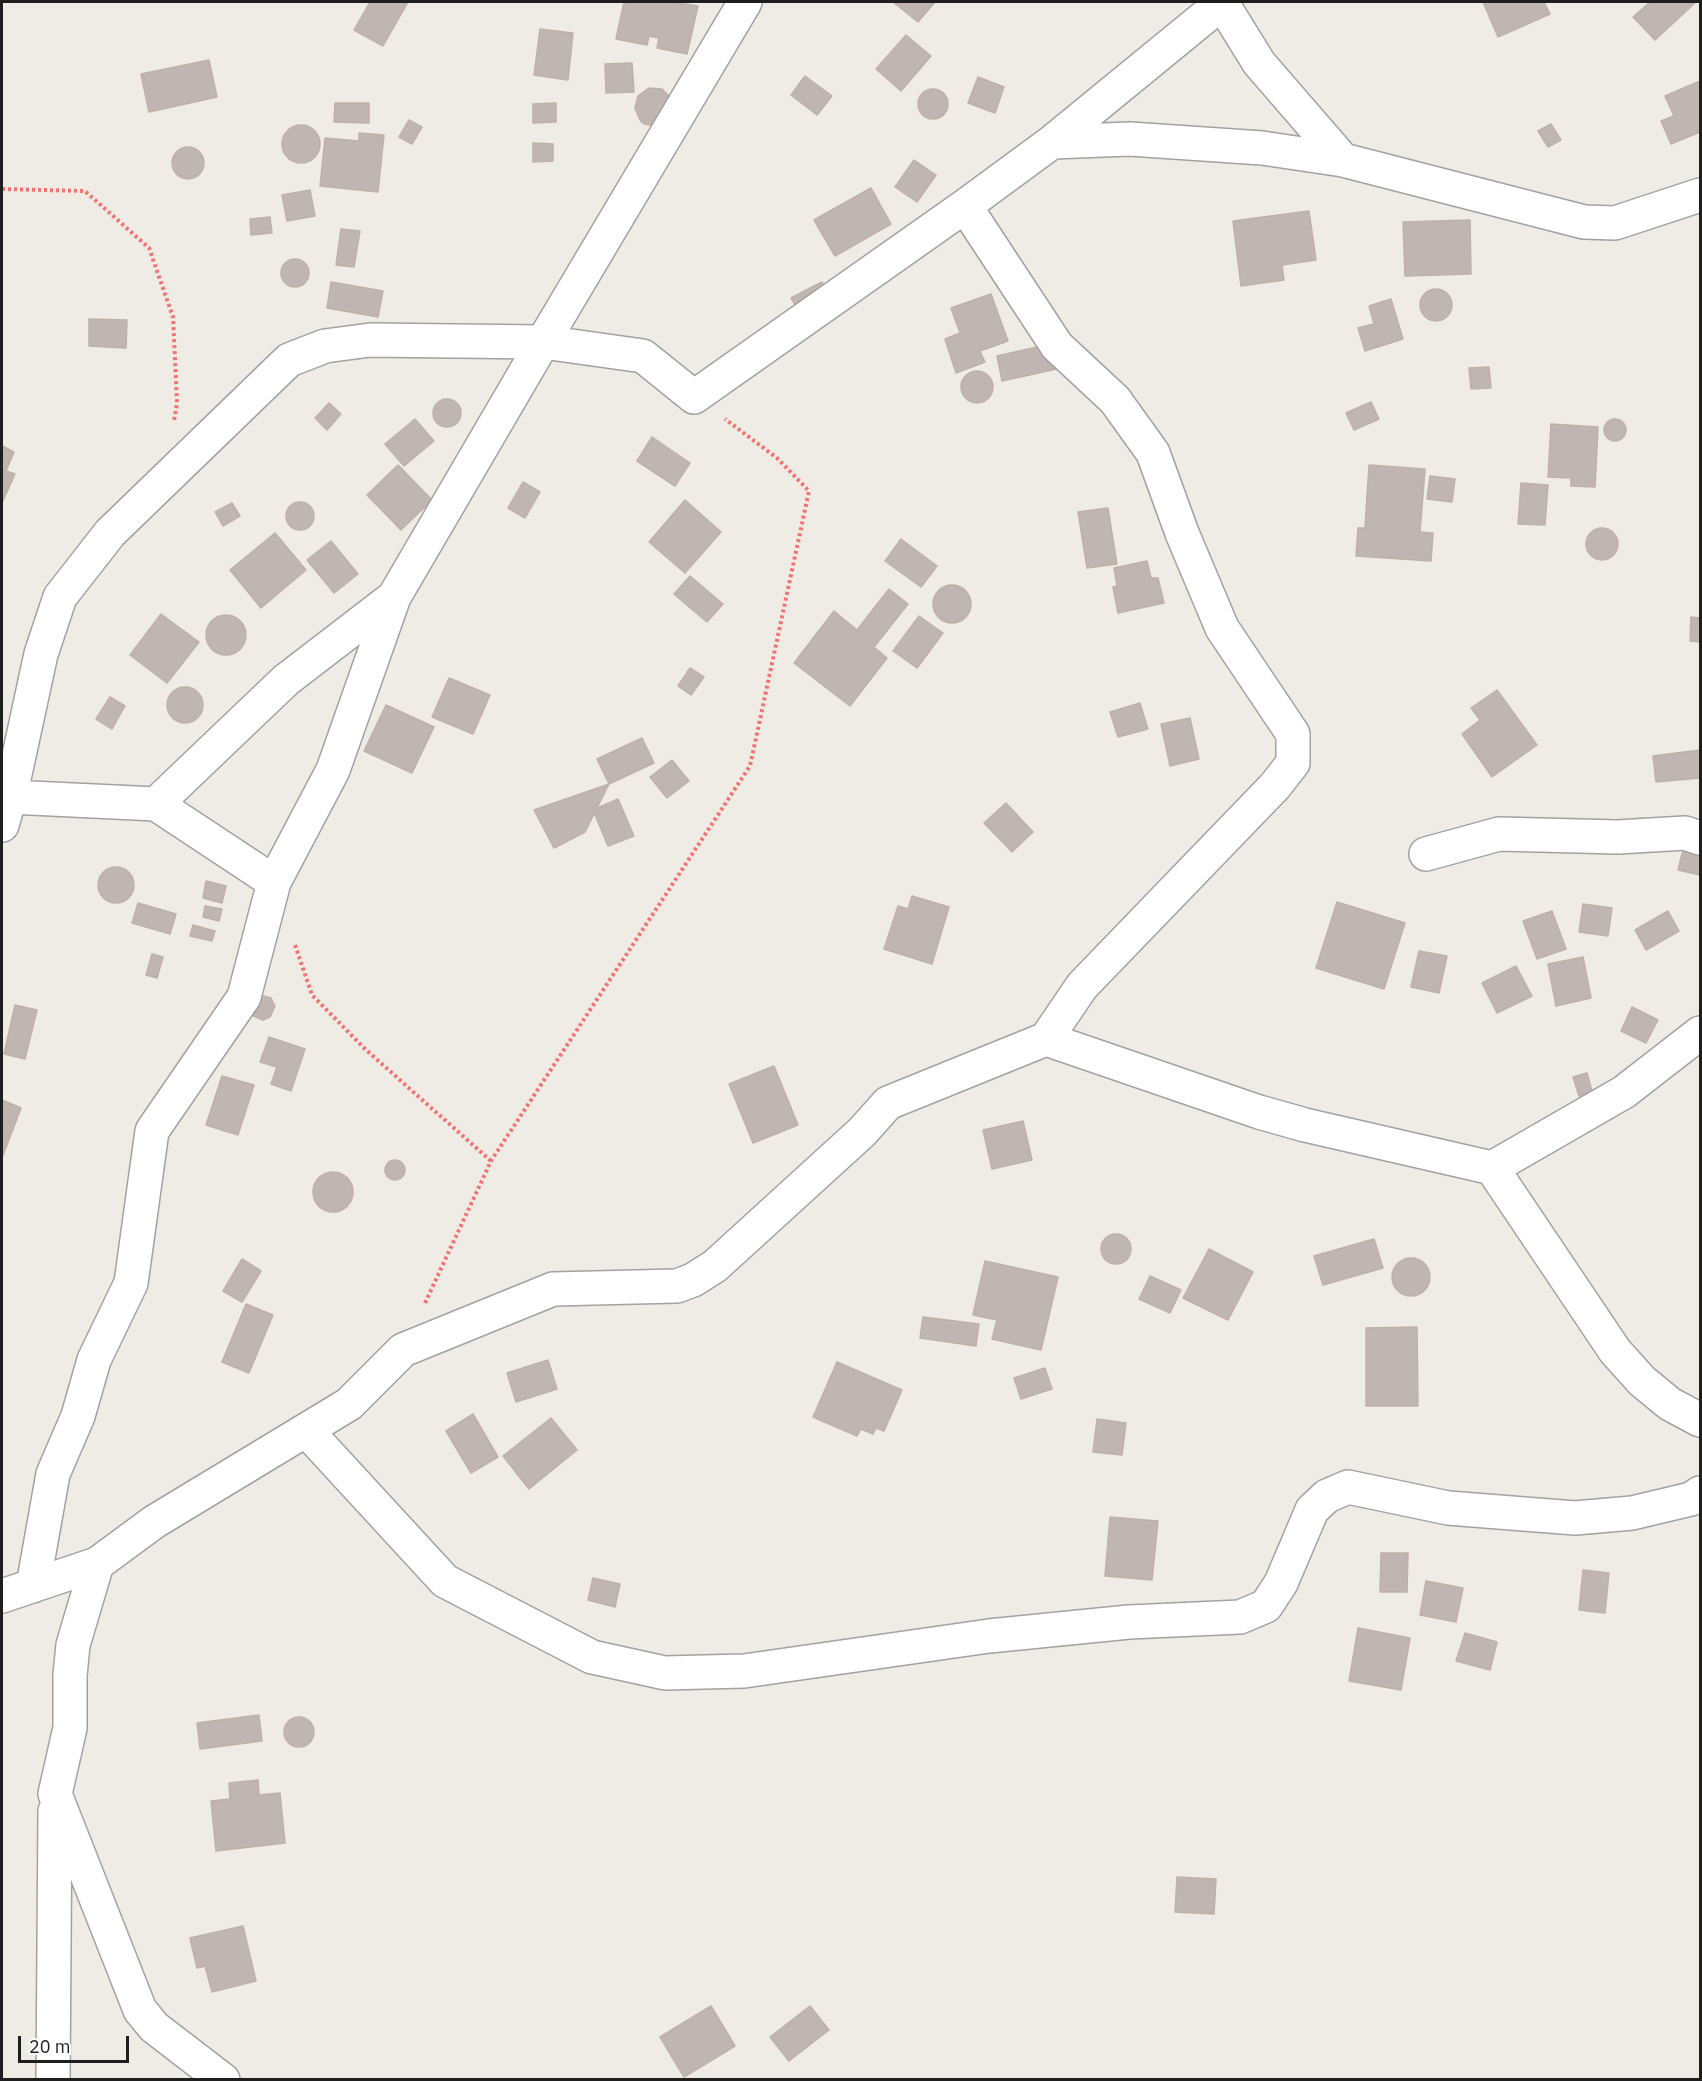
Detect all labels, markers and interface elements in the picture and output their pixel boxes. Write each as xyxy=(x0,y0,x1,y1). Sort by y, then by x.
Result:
scale bar xyxy=(21,2024,132,2062)
text: 20 m xyxy=(29,2035,71,2058)

